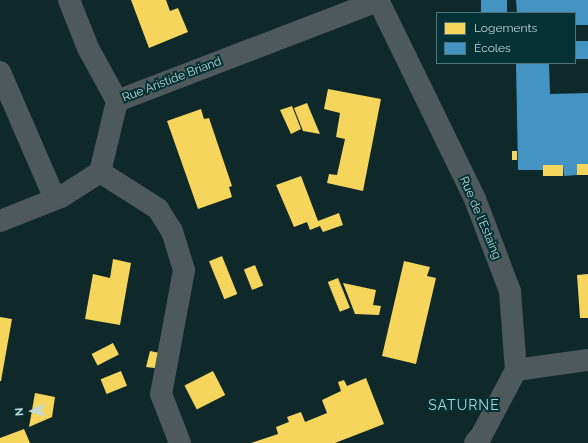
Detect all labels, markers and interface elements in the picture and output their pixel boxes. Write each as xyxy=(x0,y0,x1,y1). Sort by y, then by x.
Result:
legend xyxy=(436,12,576,64)
text: Logements xyxy=(474,21,537,35)
text: Écoles xyxy=(474,41,511,55)
street label: Rue Aristide Briand xyxy=(120,54,224,106)
street label: Rue de l'Estaing xyxy=(456,174,504,262)
north arrow xyxy=(12,391,52,431)
district label: SATURNE xyxy=(428,397,500,413)
text: N xyxy=(13,407,26,417)

